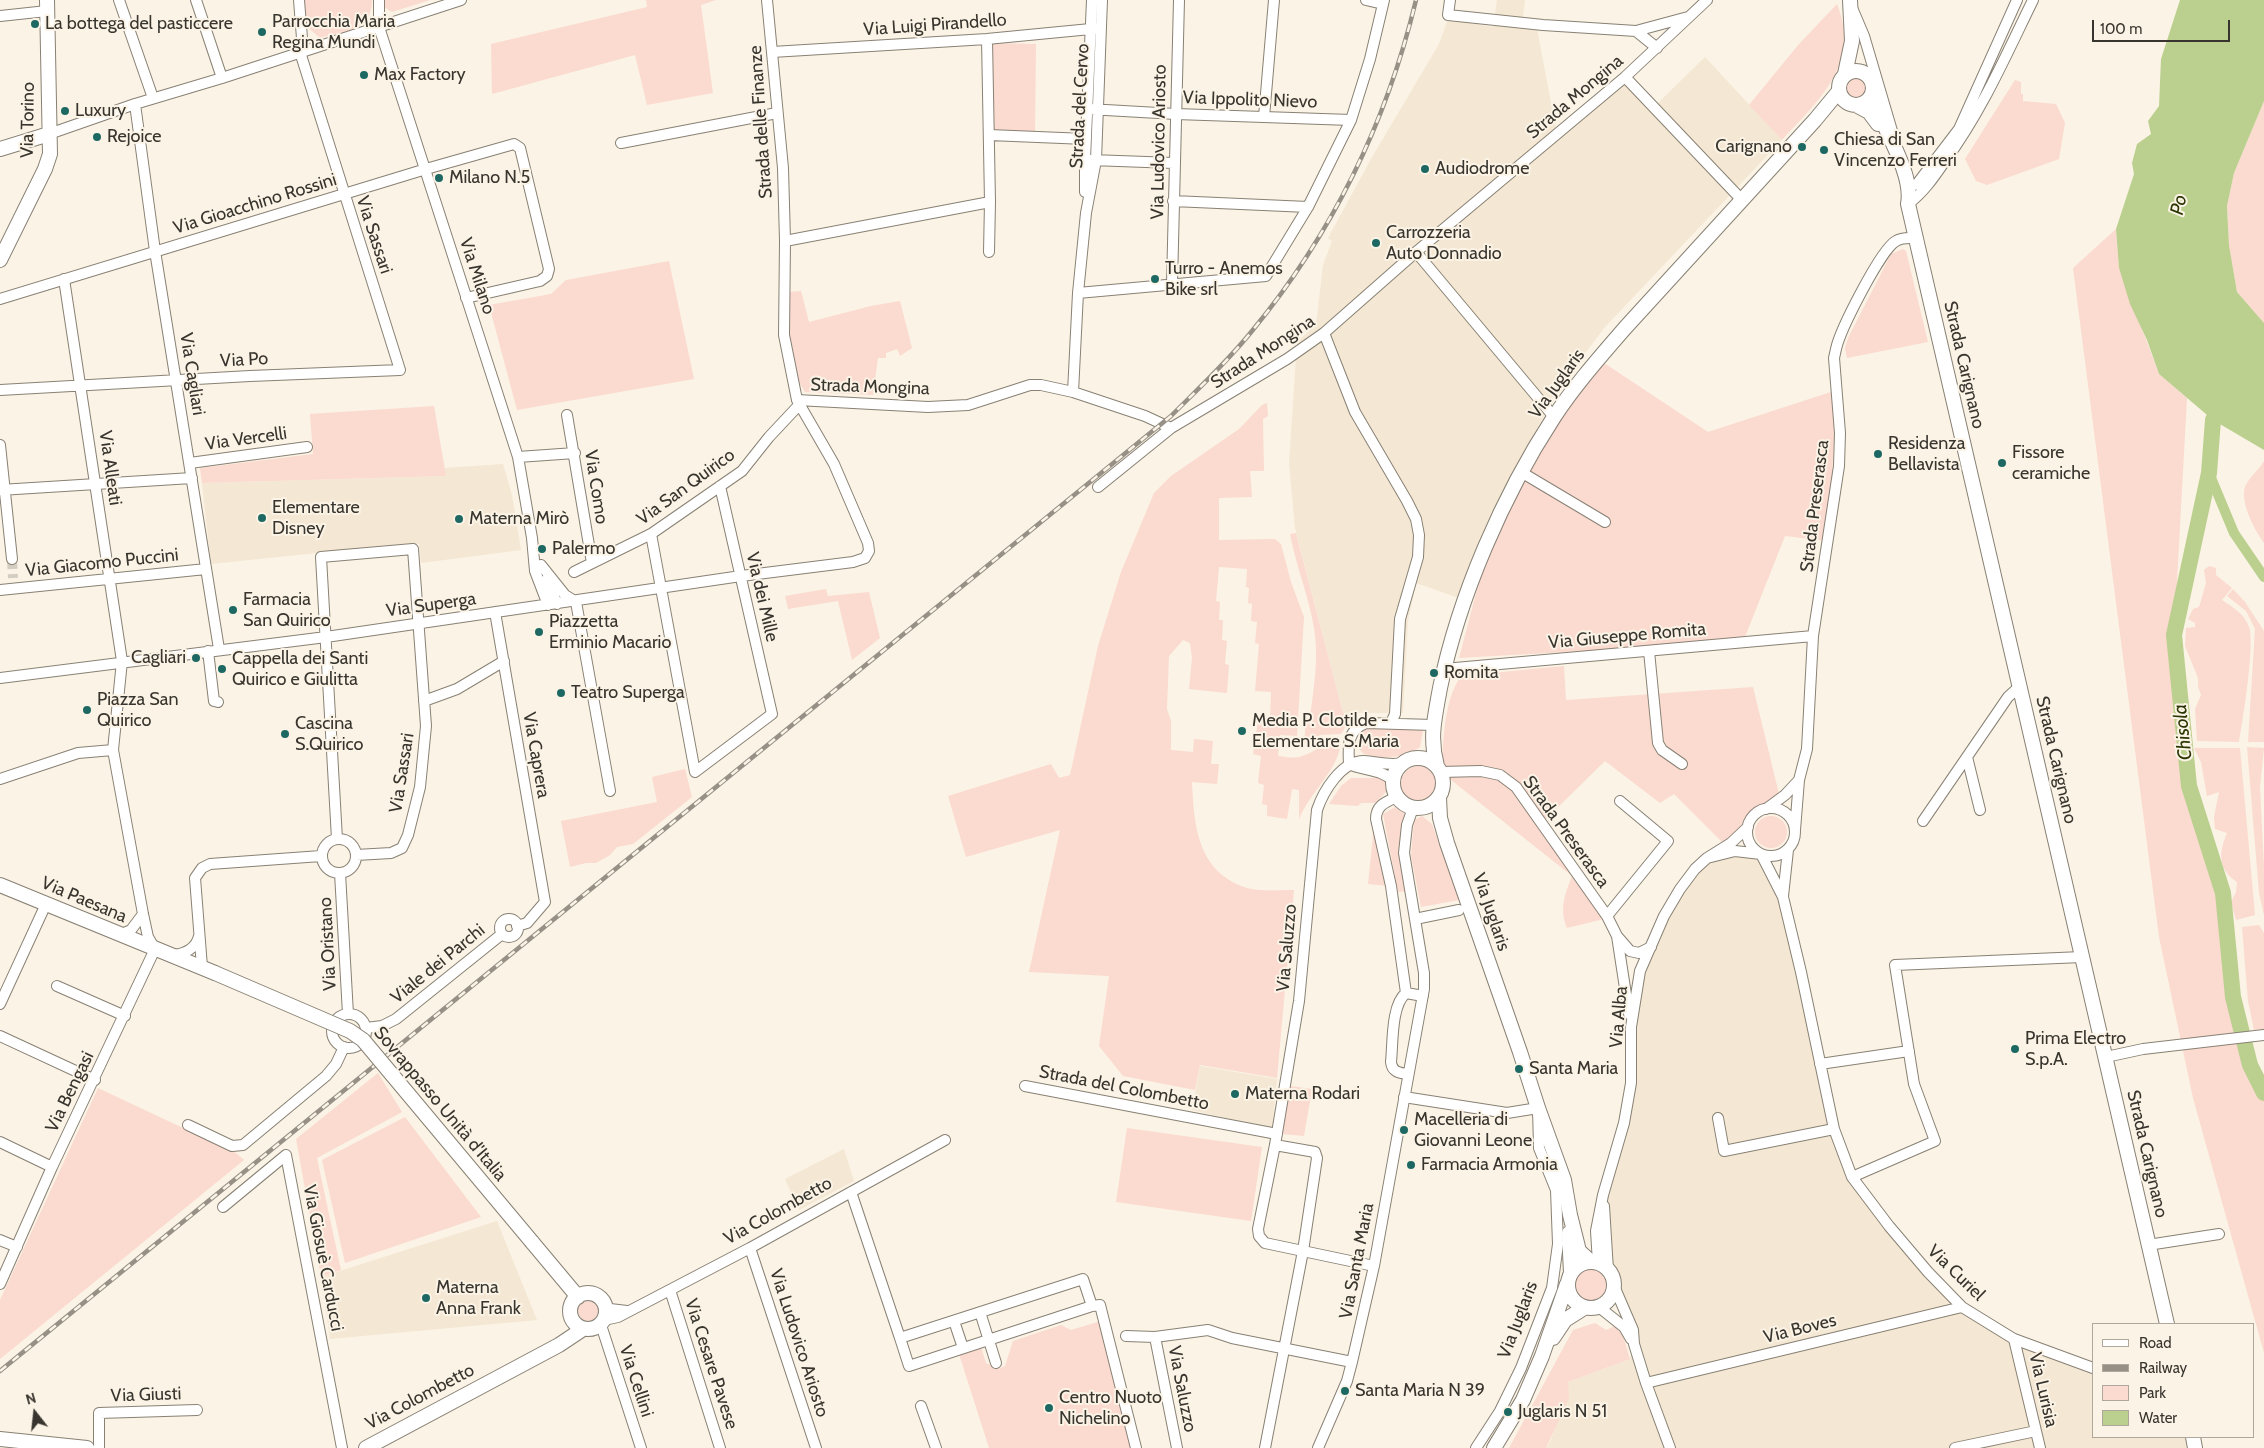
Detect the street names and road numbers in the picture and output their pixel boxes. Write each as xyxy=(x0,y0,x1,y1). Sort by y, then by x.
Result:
street label: Via Luigi Pirandello xyxy=(863,9,1007,41)
street label: Strada del Cervo xyxy=(1066,43,1094,169)
street label: Strada delle Finanze xyxy=(745,45,777,199)
street label: Strada Mongina xyxy=(1522,50,1628,144)
street label: Via Ludovico Ariosto xyxy=(1147,64,1171,220)
street label: Via Torino xyxy=(17,82,39,158)
street label: Via Ippolito Nievo xyxy=(1182,87,1318,113)
street label: Via Gioacchino Rossini xyxy=(171,169,339,239)
street label: Via Sassari xyxy=(351,193,397,277)
street label: Via Milano xyxy=(454,235,500,317)
street label: Strada Carignano xyxy=(1939,299,1989,431)
street label: Strada Mongina xyxy=(1207,310,1319,394)
street label: Via Cagliari xyxy=(175,331,209,417)
street label: Via Juglaris xyxy=(1524,345,1590,423)
street label: Via Po xyxy=(219,348,269,372)
street label: Strada Mongina xyxy=(810,374,930,400)
street label: Via Vercelli xyxy=(204,423,288,455)
street label: Via Alleati xyxy=(94,429,126,507)
street label: Strada Preserasca xyxy=(1796,439,1834,573)
street label: Via San Quirico xyxy=(633,444,739,530)
street label: Via Como xyxy=(579,448,613,526)
street label: Via Giacomo Puccini xyxy=(24,544,180,582)
street label: Via dei Mille xyxy=(741,550,783,644)
street label: Via Superga xyxy=(385,588,477,622)
street label: Via Giuseppe Romita xyxy=(1547,618,1707,654)
street label: Strada Carignano xyxy=(2031,694,2081,826)
street label: Via Caprera xyxy=(518,710,554,800)
street label: Via Sassari xyxy=(385,732,419,814)
street label: Strada Preserasca xyxy=(1518,772,1614,892)
street label: Via Juglaris xyxy=(1468,870,1514,954)
street label: Via Paesana xyxy=(38,872,130,928)
street label: Via Oristano xyxy=(315,897,341,991)
street label: Via Saluzzo xyxy=(1272,903,1302,993)
street label: Viale dei Parchi xyxy=(387,920,489,1008)
street label: Via Alba xyxy=(1606,985,1632,1049)
street label: Sovrappasso Unità d'Italia xyxy=(369,1022,511,1186)
street label: Via Bengasi xyxy=(41,1048,99,1136)
street label: Strada del Colombetto xyxy=(1037,1061,1211,1115)
street label: Strada Carignano xyxy=(2122,1088,2172,1220)
street label: Via Colombetto xyxy=(720,1172,836,1250)
street label: Via Giosuè Carducci xyxy=(298,1183,348,1333)
street label: Via Santa Maria xyxy=(1335,1201,1379,1321)
street label: Via Curiel xyxy=(1923,1240,1989,1306)
street label: Via Ludovico Ariosto xyxy=(765,1266,833,1420)
street label: Via Juglaris xyxy=(1493,1278,1543,1362)
street label: Via Cesare Pavese xyxy=(680,1296,742,1432)
street label: Via Boves xyxy=(1761,1310,1839,1348)
street label: Via Cellini xyxy=(614,1342,658,1420)
street label: Via Saluzzo xyxy=(1163,1344,1201,1434)
street label: Via Lurisia xyxy=(2024,1351,2062,1429)
street label: Via Colombetto xyxy=(362,1359,478,1435)
street label: Via Giusti xyxy=(110,1383,182,1407)

